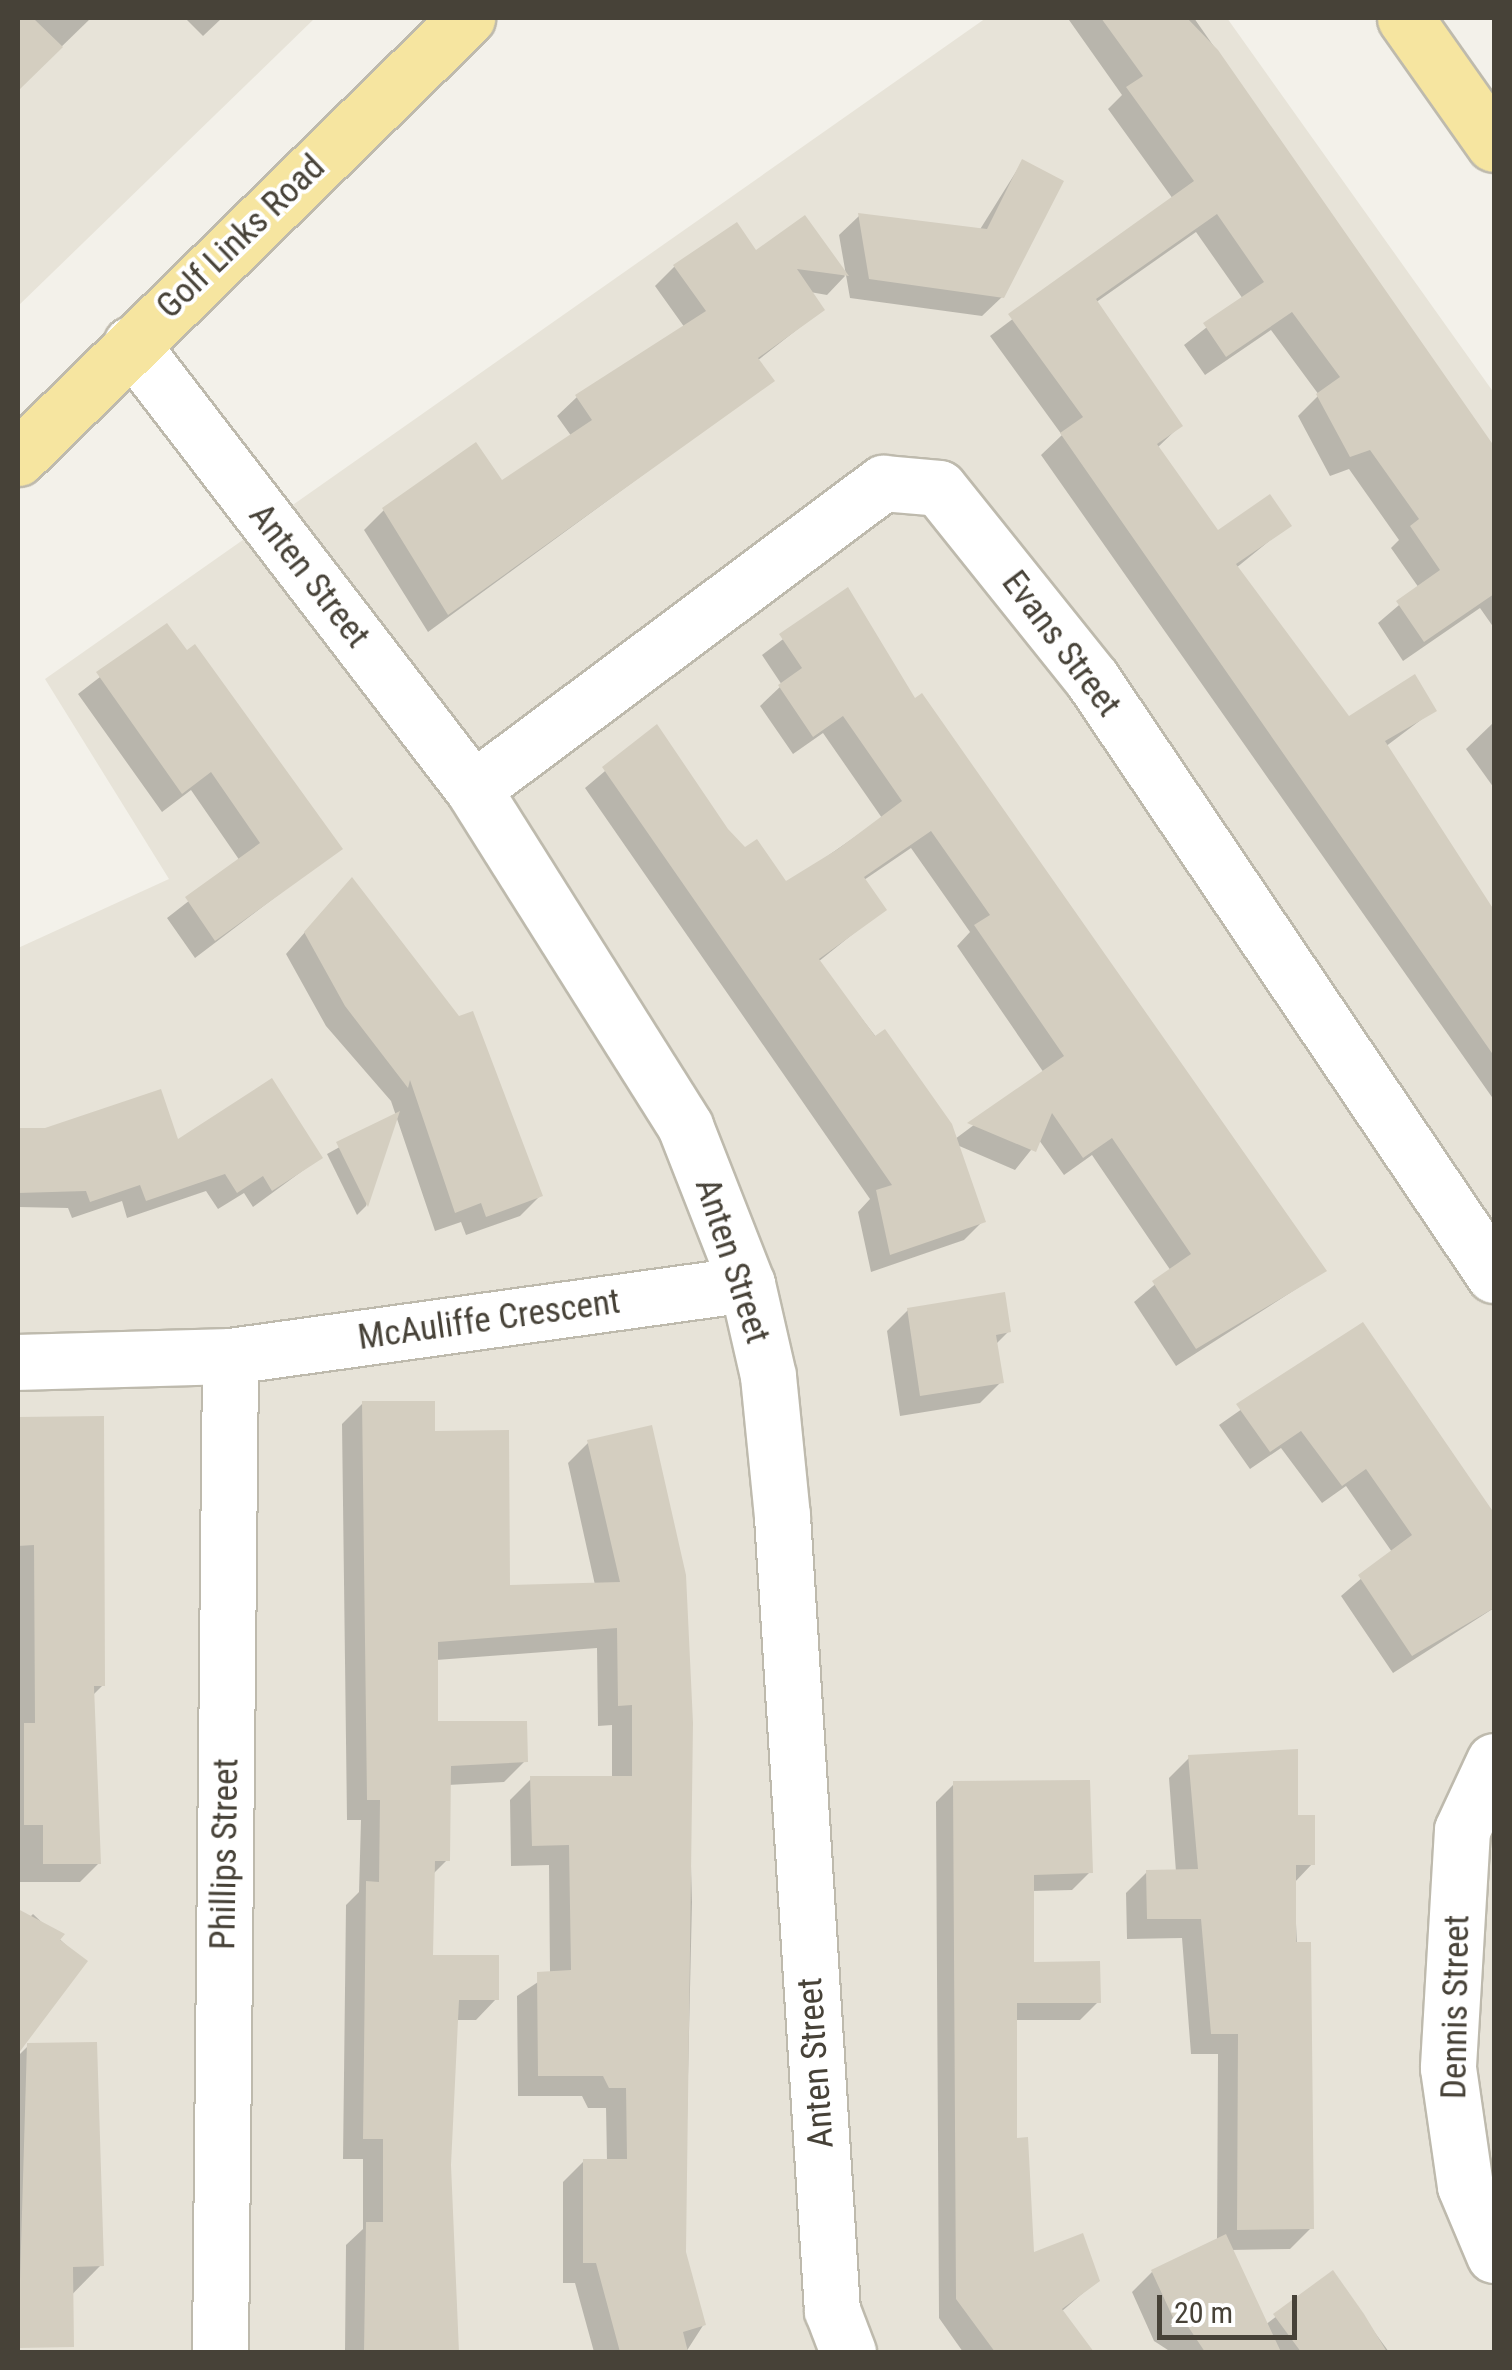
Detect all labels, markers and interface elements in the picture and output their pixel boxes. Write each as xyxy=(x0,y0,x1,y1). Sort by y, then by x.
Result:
street label: Golf Links Road xyxy=(148,147,334,327)
street label: Anten Street xyxy=(240,496,378,656)
street label: Evans Street xyxy=(993,563,1129,725)
street label: Anten Street xyxy=(686,1173,778,1349)
street label: McAuliffe Crescent xyxy=(355,1281,623,1359)
street label: Phillips Street xyxy=(202,1758,248,1950)
street label: Dennis Street xyxy=(1433,1914,1479,2100)
street label: Anten Street xyxy=(789,1976,843,2150)
scale bar xyxy=(1162,2275,1302,2337)
text: 20 m xyxy=(1174,2295,1233,2330)

